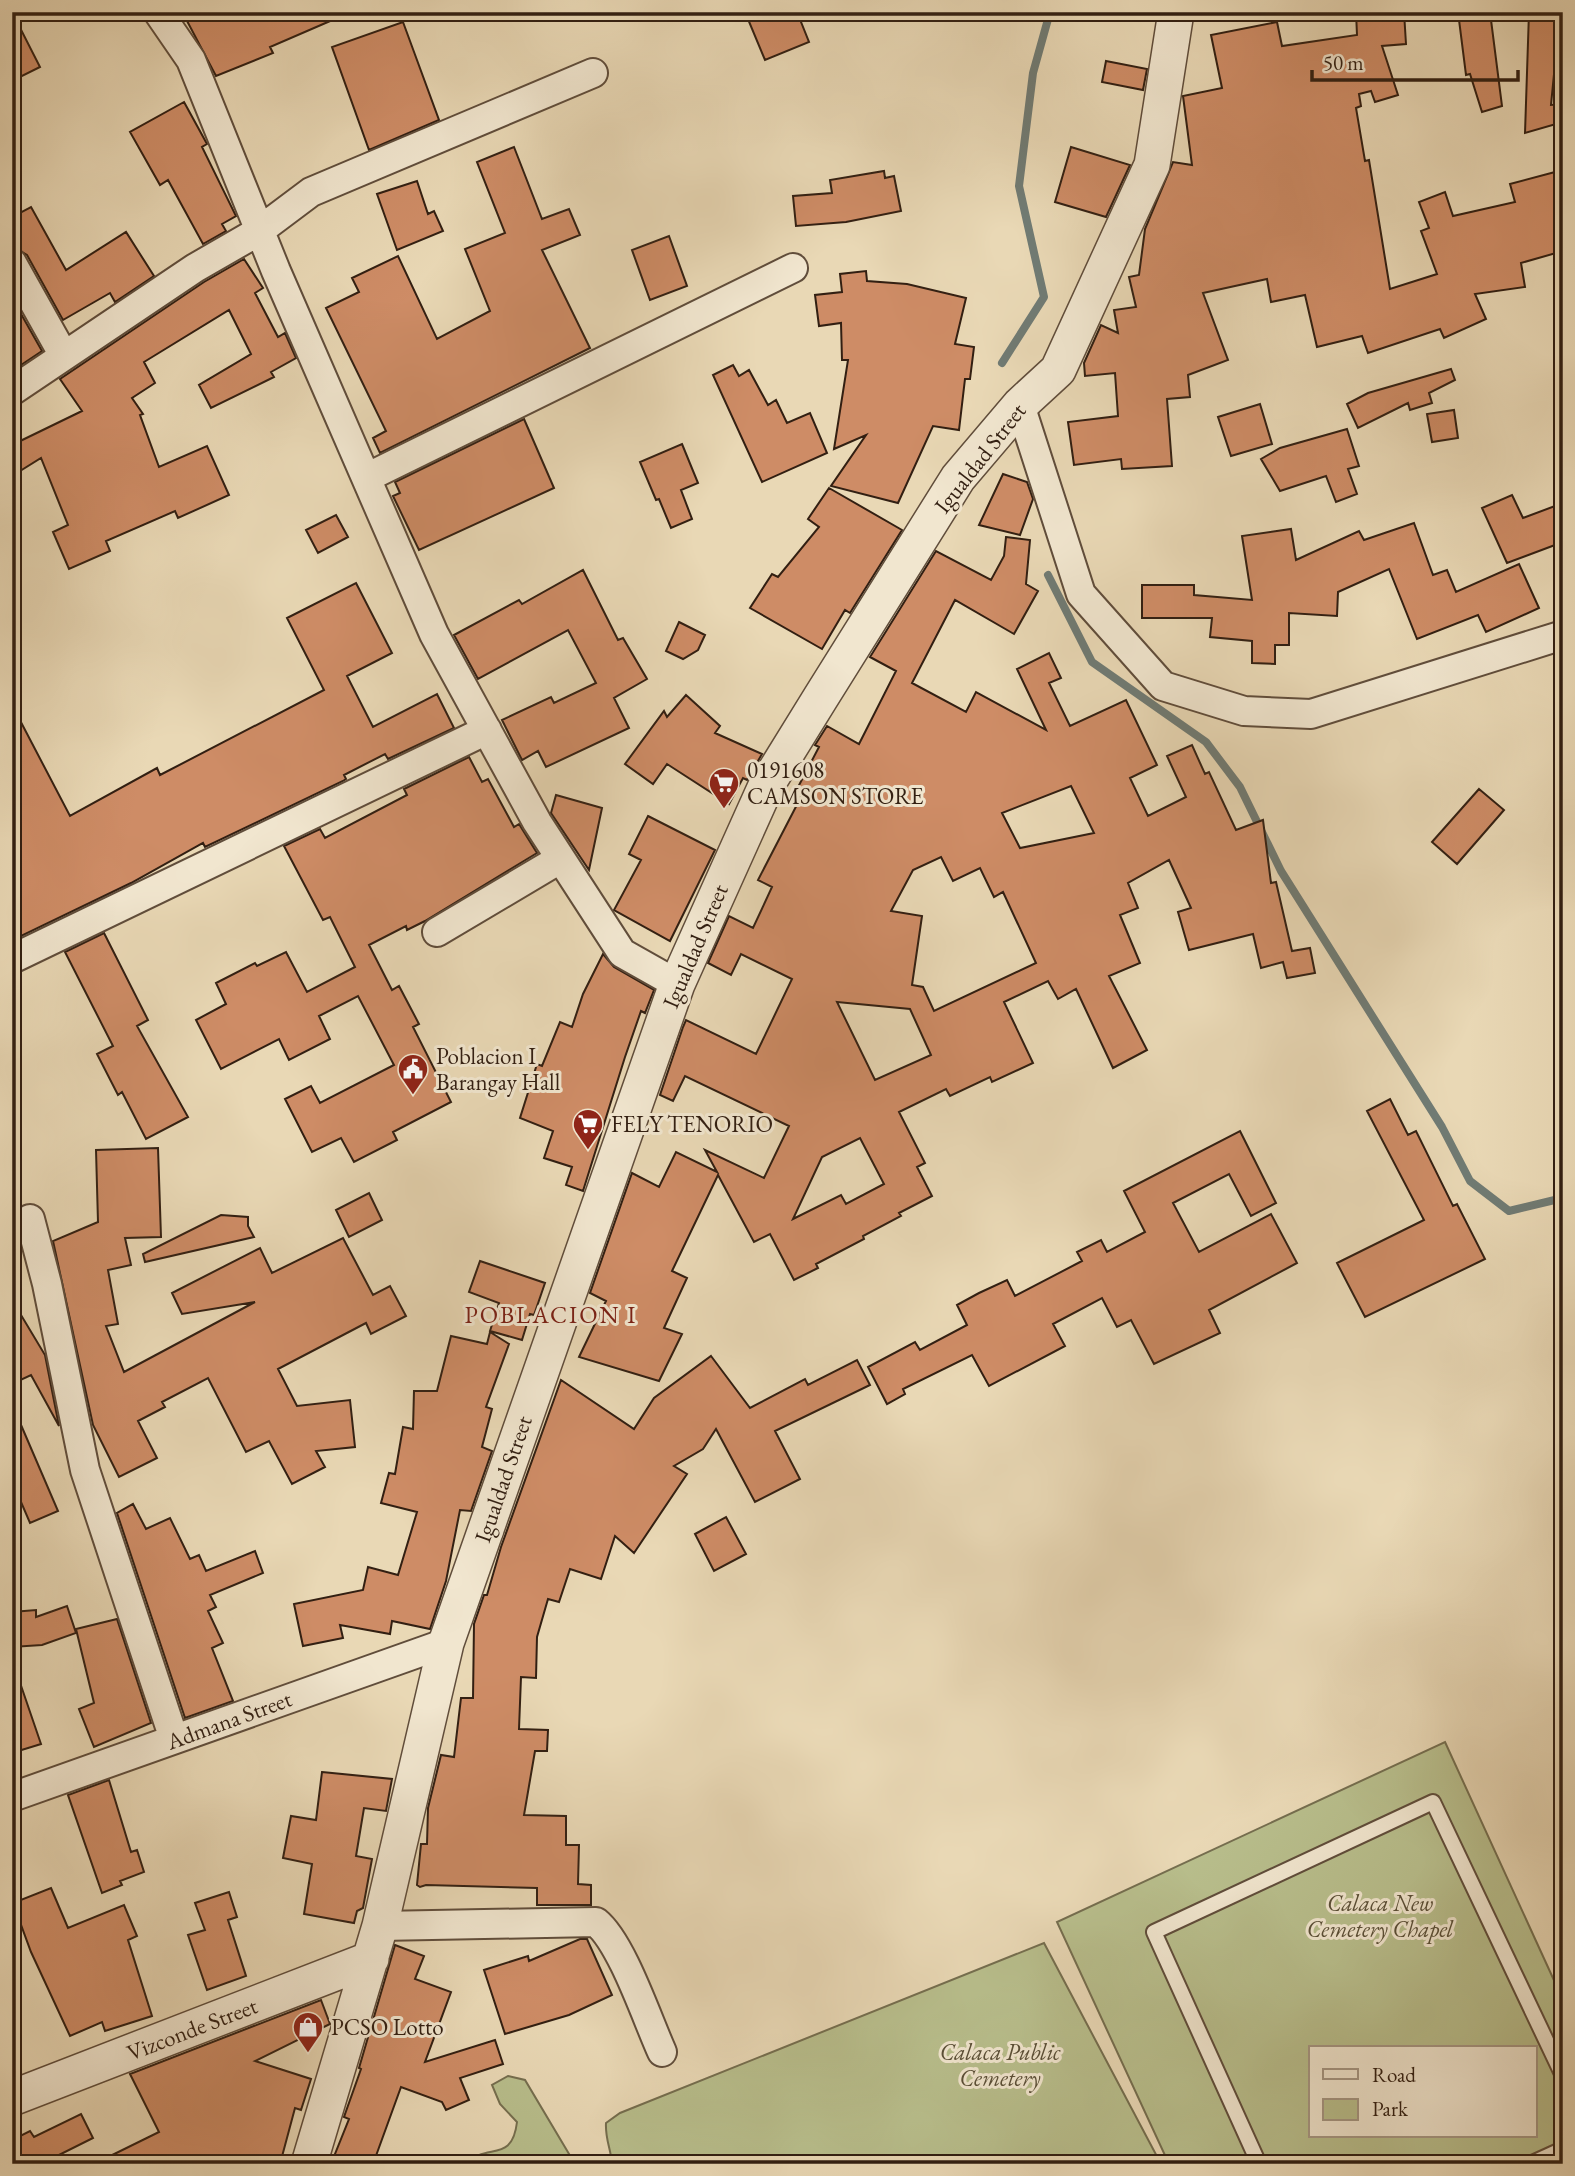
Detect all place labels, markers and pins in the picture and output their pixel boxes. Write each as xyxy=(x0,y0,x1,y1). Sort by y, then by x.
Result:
place label: 0191608 CAMSON STORE xyxy=(747,755,924,811)
supermarket icon: 0191608 CAMSON STORE xyxy=(707,766,741,810)
place label: Poblacion I Barangay Hall xyxy=(436,1041,561,1097)
public building icon: Poblacion I Barangay Hall xyxy=(396,1052,430,1096)
supermarket icon: FELY TENORIO xyxy=(571,1107,605,1151)
place label: FELY TENORIO xyxy=(611,1109,773,1139)
shop icon: PCSO Lotto xyxy=(291,2010,325,2054)
place label: PCSO Lotto xyxy=(331,2012,444,2042)

